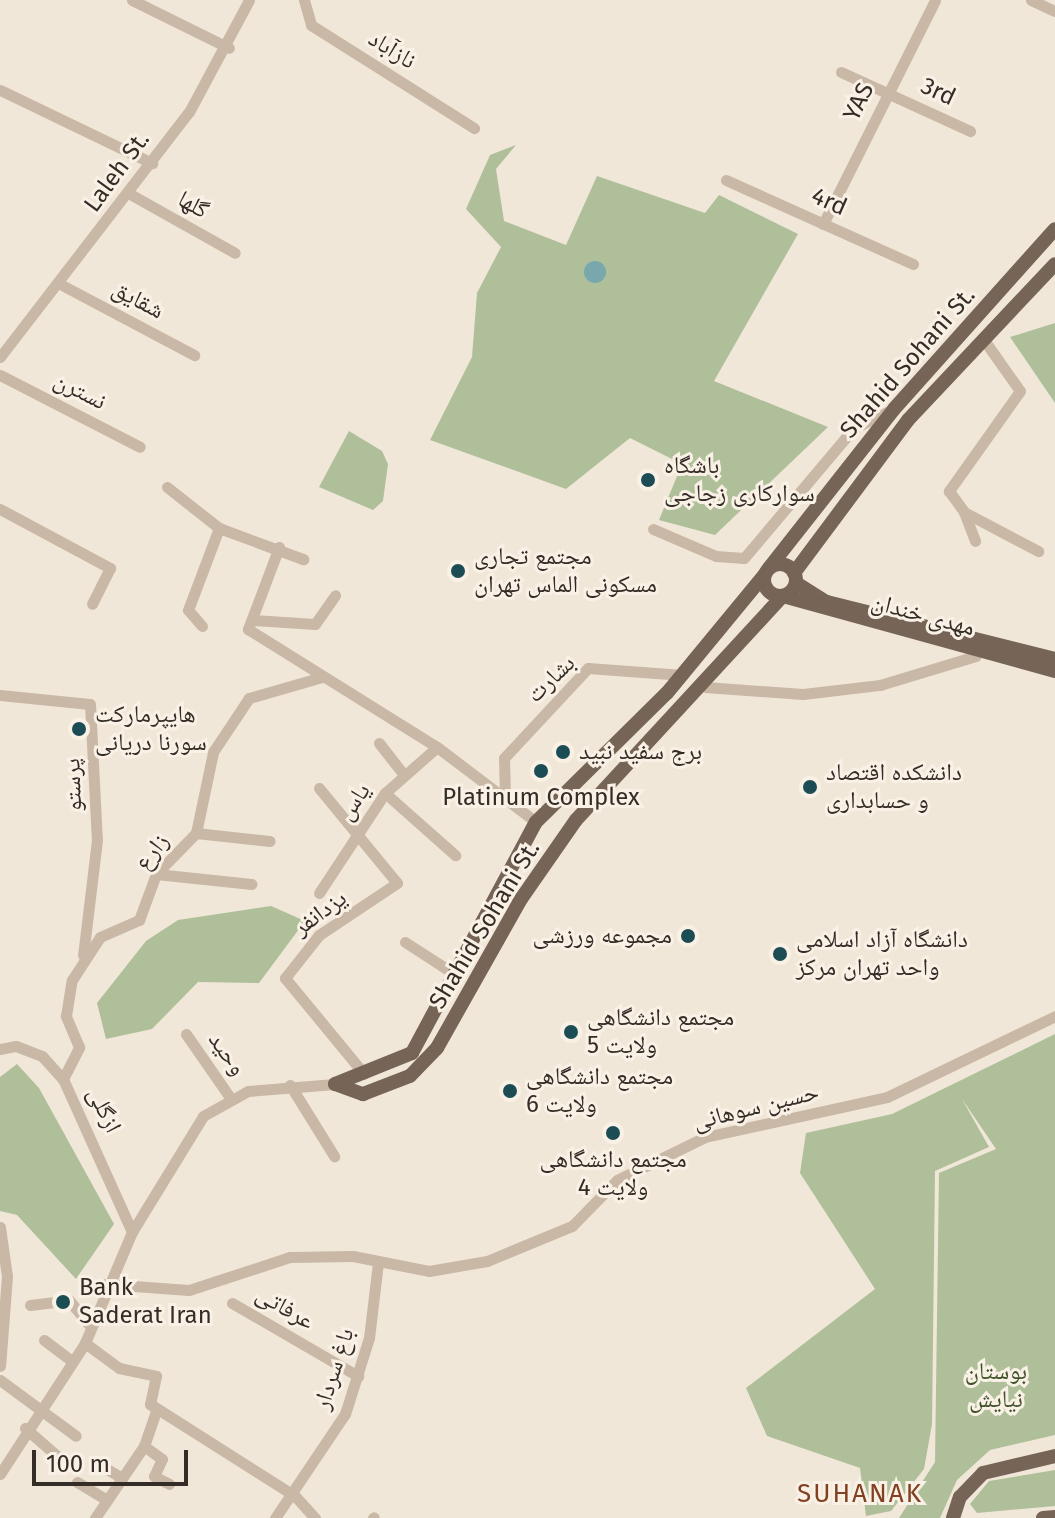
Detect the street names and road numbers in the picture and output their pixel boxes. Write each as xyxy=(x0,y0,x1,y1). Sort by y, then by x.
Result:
street label: نازآباد xyxy=(363,24,421,76)
street label: 3rd xyxy=(916,72,960,112)
street label: YAS xyxy=(838,78,880,126)
street label: Laleh St. xyxy=(78,126,156,218)
street label: 4rd xyxy=(807,182,851,222)
street label: گلها xyxy=(172,185,214,225)
street label: شقایق xyxy=(107,274,169,326)
street label: Shahid Sohani St. xyxy=(835,282,981,444)
street label: نسترن xyxy=(49,366,111,416)
street label: مهدی خندان xyxy=(868,587,978,643)
street label: بشارت xyxy=(521,649,581,709)
street label: پرستو xyxy=(58,758,88,812)
street label: یاس xyxy=(331,778,377,826)
street label: زارع xyxy=(129,828,175,876)
street label: Shahid Sohani St. xyxy=(424,836,546,1014)
street label: یزدانفر xyxy=(288,884,352,942)
street label: وحید xyxy=(202,1027,252,1081)
street label: حسین سوهانی xyxy=(690,1077,822,1137)
street label: ازگلی xyxy=(81,1082,127,1138)
street label: عرفاتی xyxy=(251,1280,319,1336)
street label: باغ سردار xyxy=(307,1325,361,1413)

